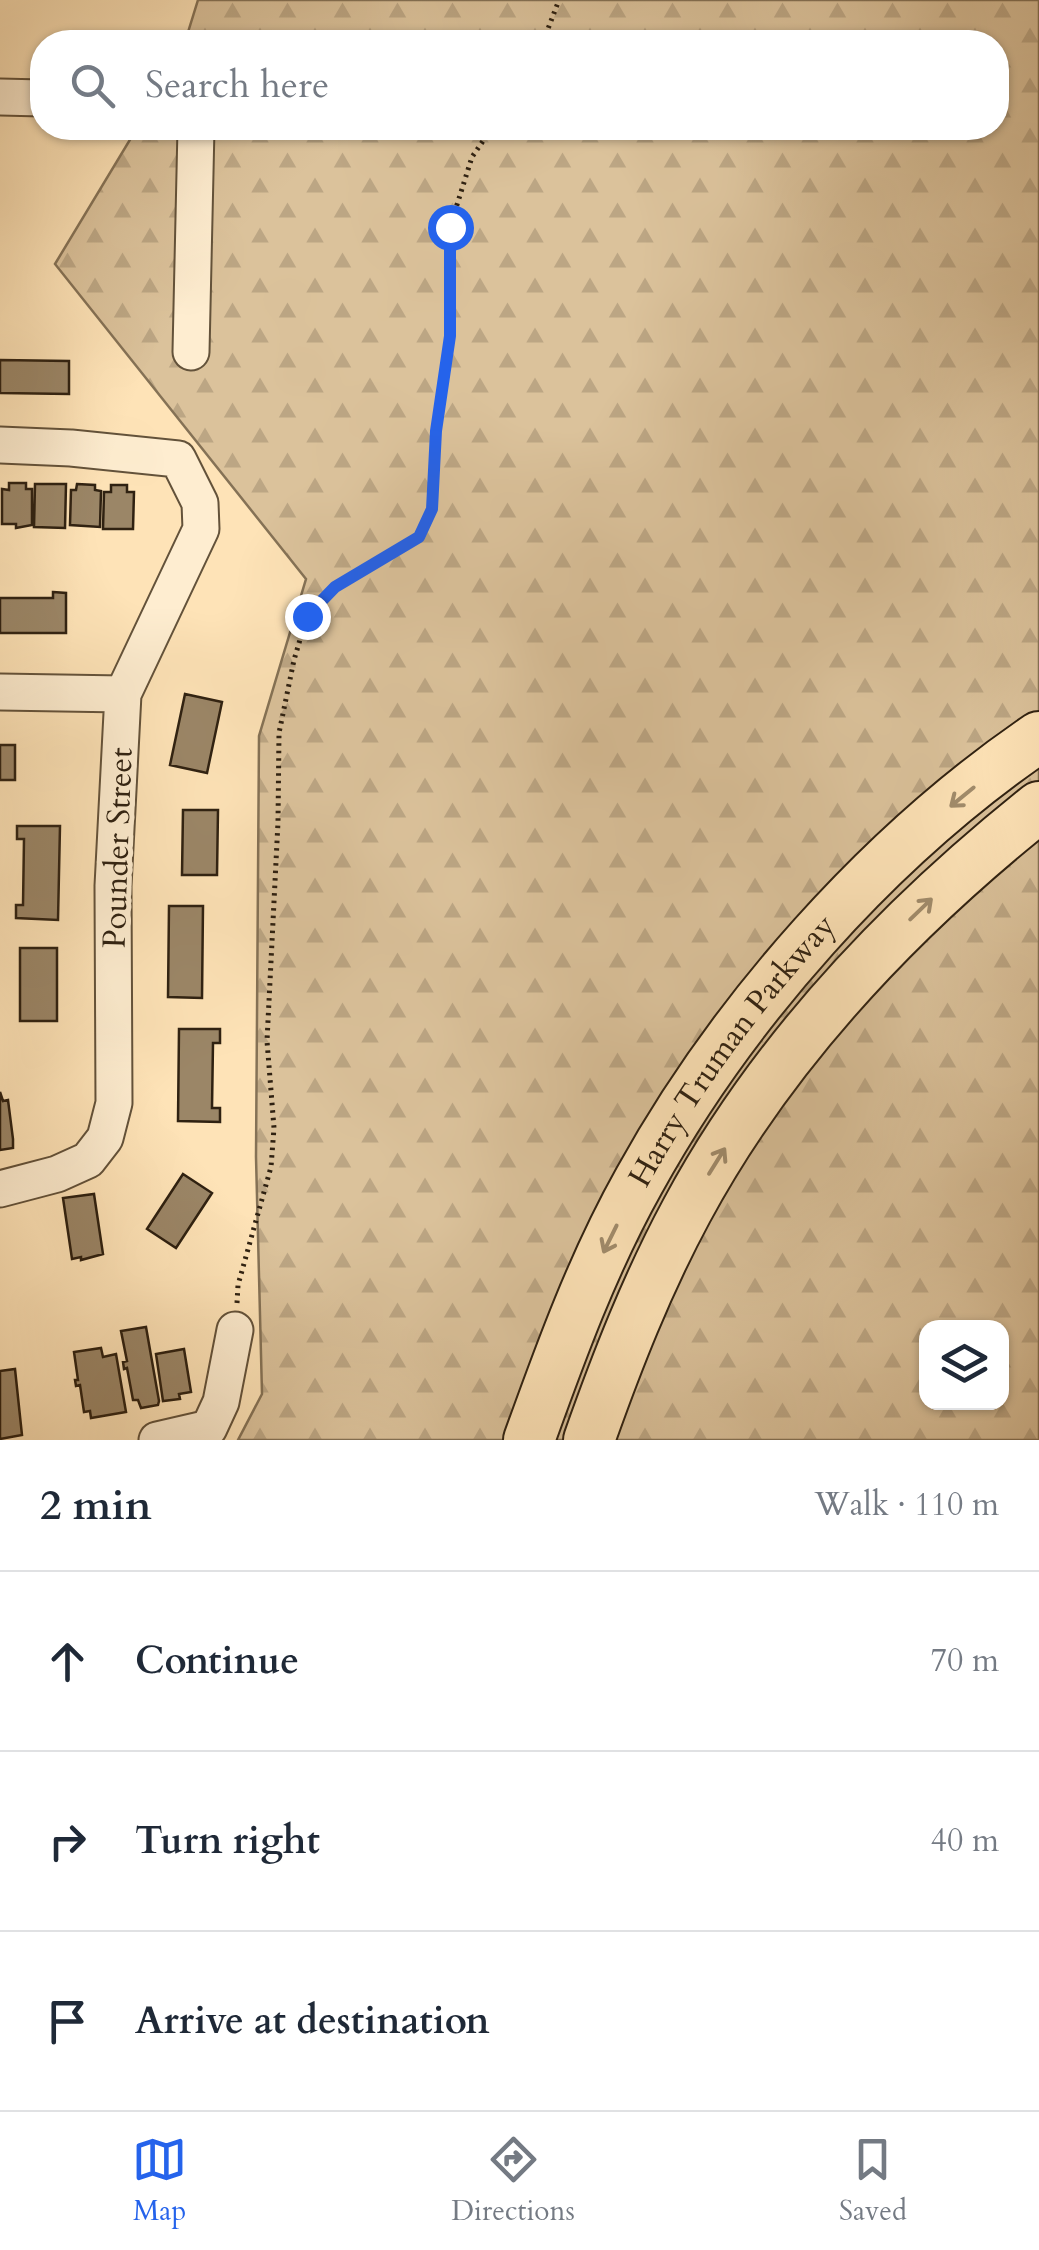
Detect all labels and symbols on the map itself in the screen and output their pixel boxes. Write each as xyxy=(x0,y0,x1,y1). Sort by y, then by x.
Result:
route start xyxy=(428,205,474,251)
route end xyxy=(285,594,331,640)
street label: Pounder Street xyxy=(93,747,143,949)
one-way arrow xyxy=(949,786,976,807)
one-way arrow xyxy=(908,897,932,921)
street label: Harry Truman Parkway xyxy=(618,905,846,1195)
one-way arrow xyxy=(707,1147,727,1176)
one-way arrow xyxy=(600,1224,619,1254)

